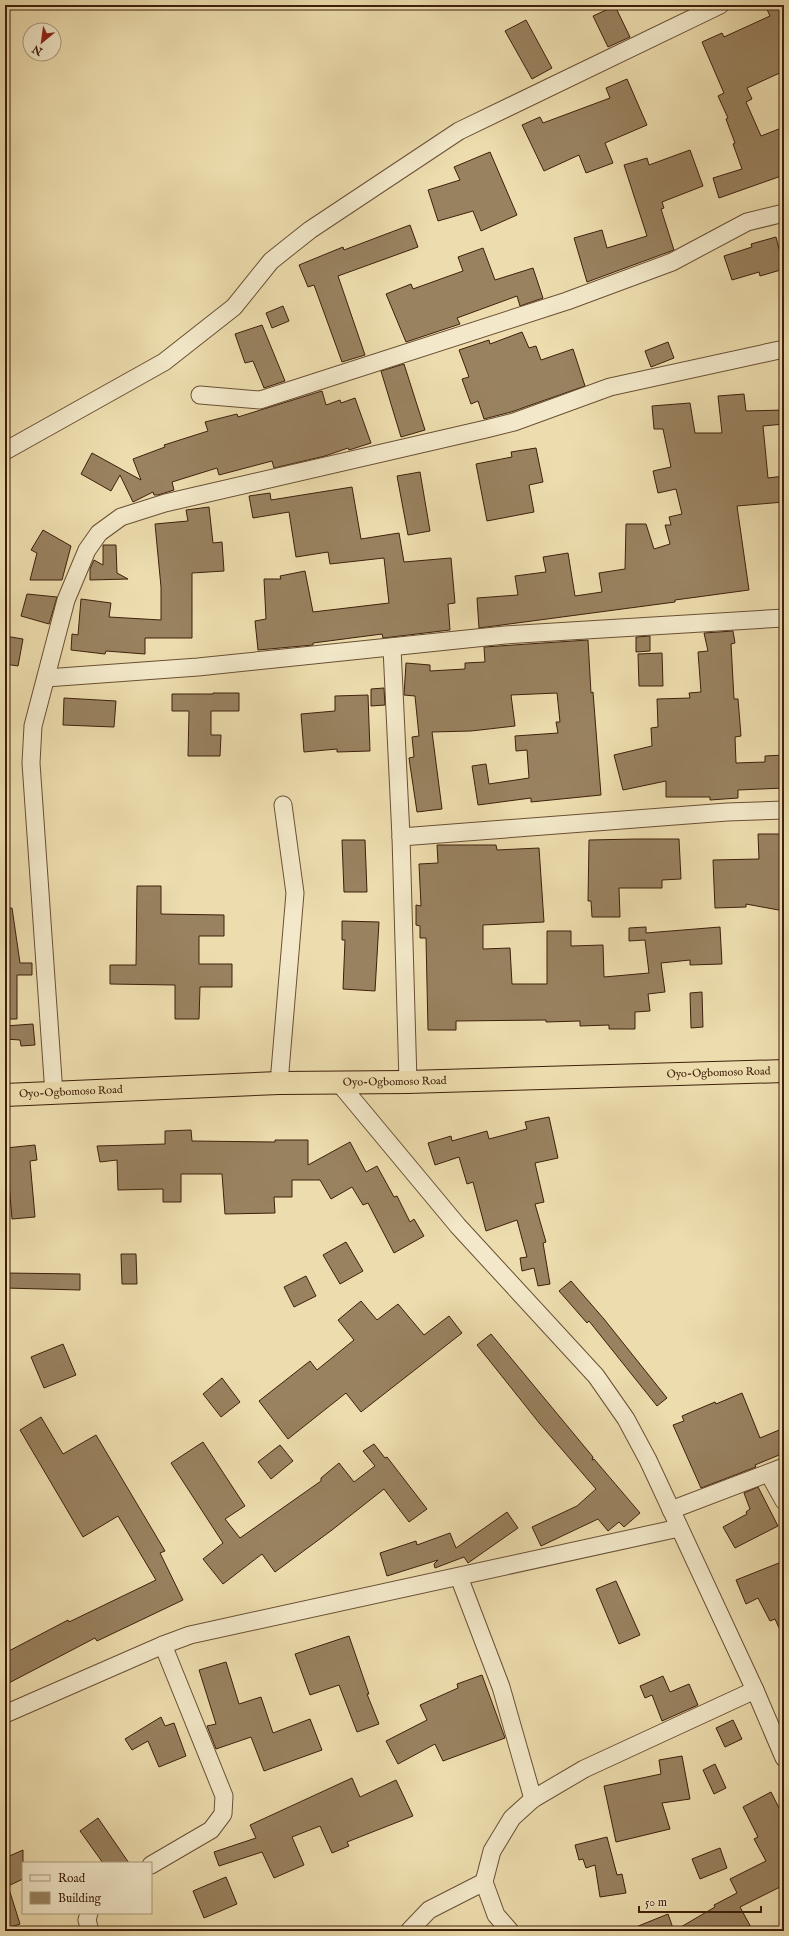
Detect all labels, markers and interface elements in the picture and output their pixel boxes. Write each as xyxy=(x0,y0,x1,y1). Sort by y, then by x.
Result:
north arrow xyxy=(22,22,62,62)
text: N xyxy=(30,41,46,59)
street label: Oyo-Ogbomoso Road xyxy=(667,1064,771,1081)
street label: Oyo-Ogbomoso Road xyxy=(343,1074,447,1090)
street label: Oyo-Ogbomoso Road xyxy=(19,1083,123,1101)
legend xyxy=(22,1862,152,1914)
text: Road xyxy=(58,1871,86,1886)
scale bar xyxy=(639,1888,761,1914)
text: Building xyxy=(58,1891,102,1906)
text: 50 m xyxy=(645,1895,667,1910)

